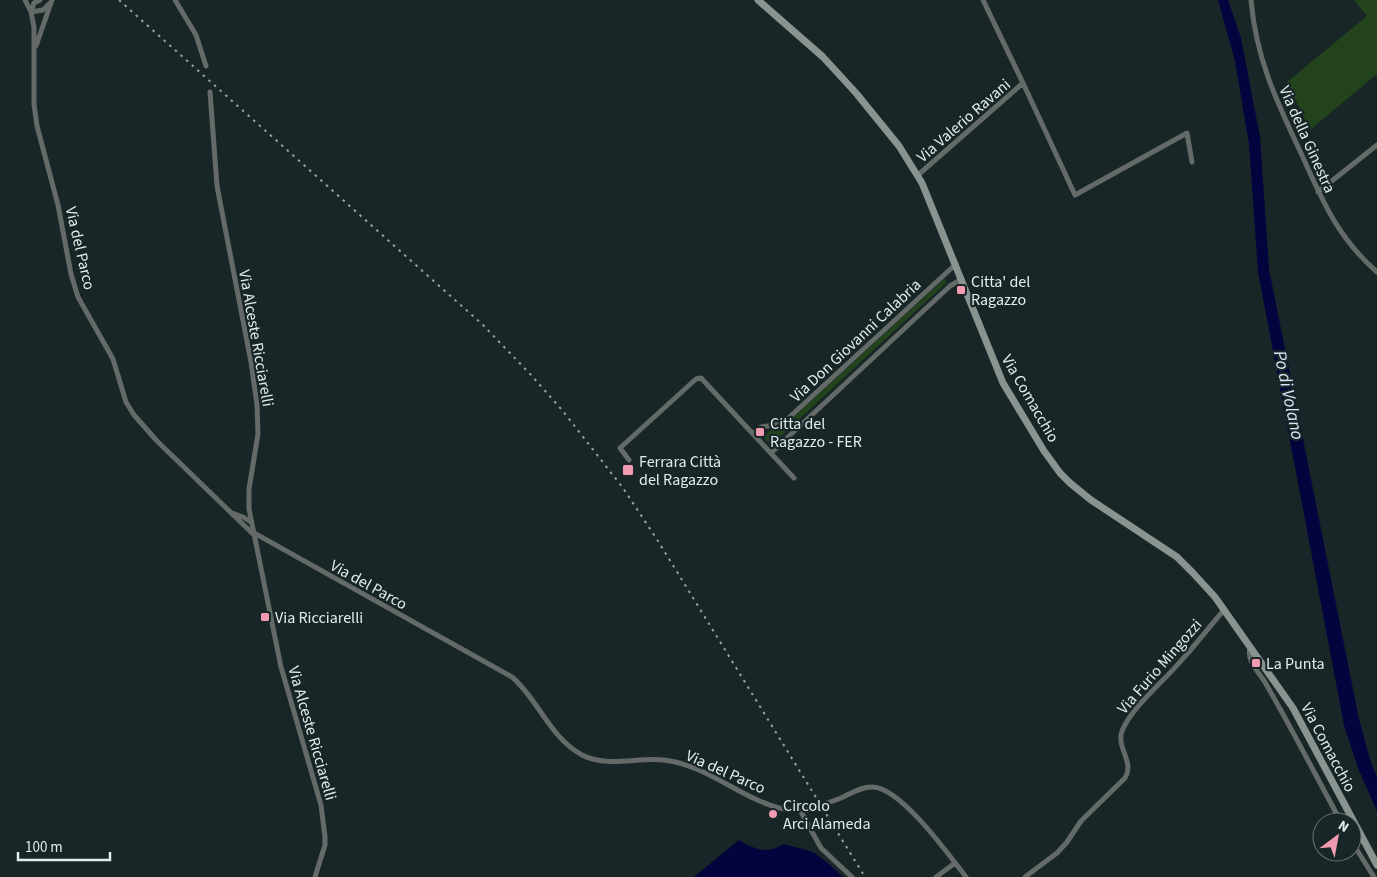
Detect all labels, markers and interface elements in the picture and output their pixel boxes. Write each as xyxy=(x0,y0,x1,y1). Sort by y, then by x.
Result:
street label: Via Valerio Ravani xyxy=(912,74,1015,168)
street label: Via della Ginestra xyxy=(1274,82,1341,197)
street label: Via del Parco xyxy=(60,204,100,292)
street label: Via Alceste Ricciarelli xyxy=(233,268,279,408)
place label: Citta' del Ragazzo xyxy=(971,271,1030,311)
street label: Via Don Giovanni Calabria xyxy=(785,274,926,407)
marker: Citta' del Ragazzo xyxy=(955,284,967,296)
water label: Po di Volano xyxy=(1267,348,1310,442)
street label: Via Comacchio xyxy=(996,350,1064,447)
place label: Citta del Ragazzo - FER xyxy=(770,413,862,453)
marker: Citta del Ragazzo - FER xyxy=(754,426,766,438)
place label: Ferrara Città del Ragazzo xyxy=(639,451,721,491)
marker: Ferrara Città del Ragazzo xyxy=(621,463,635,477)
street label: Via del Parco xyxy=(326,555,411,615)
place label: Via Ricciarelli xyxy=(275,607,363,629)
marker: Via Ricciarelli xyxy=(259,611,271,623)
street label: Via Furio Mingozzi xyxy=(1112,614,1207,719)
place label: La Punta xyxy=(1266,653,1325,675)
marker: La Punta xyxy=(1250,657,1262,669)
street label: Via Alceste Ricciarelli xyxy=(282,664,342,803)
street label: Via Comacchio xyxy=(1295,699,1361,796)
street label: Via del Parco xyxy=(682,745,769,799)
place label: Circolo Arci Alameda xyxy=(783,795,871,835)
marker: Circolo Arci Alameda xyxy=(767,808,779,820)
north arrow xyxy=(1312,812,1362,862)
text: N xyxy=(1334,816,1353,838)
scale bar xyxy=(18,830,110,862)
text: 100 m xyxy=(25,837,63,858)

